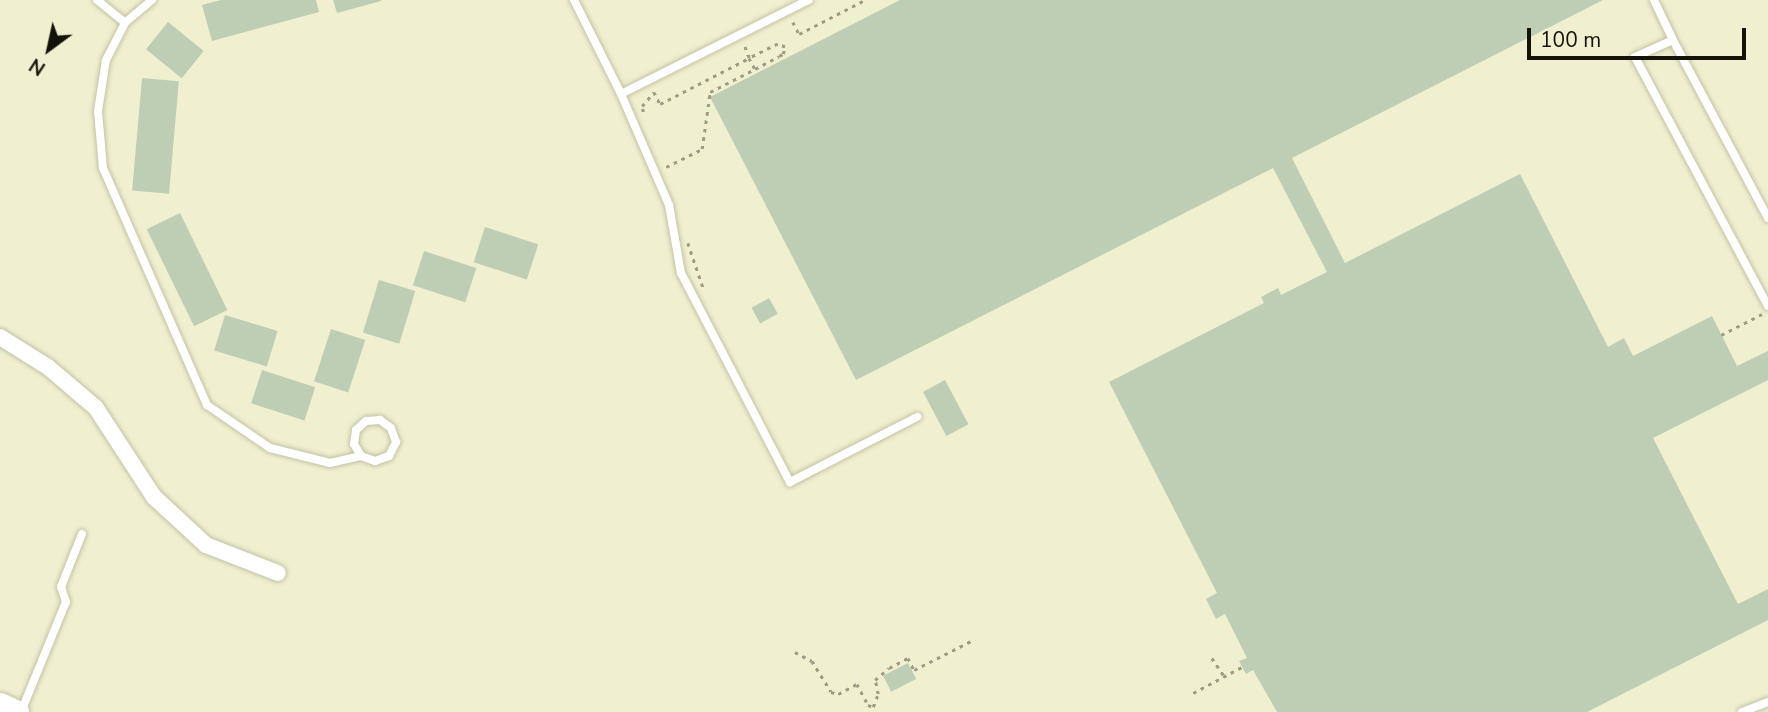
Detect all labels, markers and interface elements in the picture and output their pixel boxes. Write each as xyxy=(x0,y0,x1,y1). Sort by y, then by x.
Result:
north arrow xyxy=(14,14,84,84)
scale bar xyxy=(1530,14,1749,58)
text: 100 m xyxy=(1540,26,1601,54)
text: N xyxy=(25,52,51,81)

